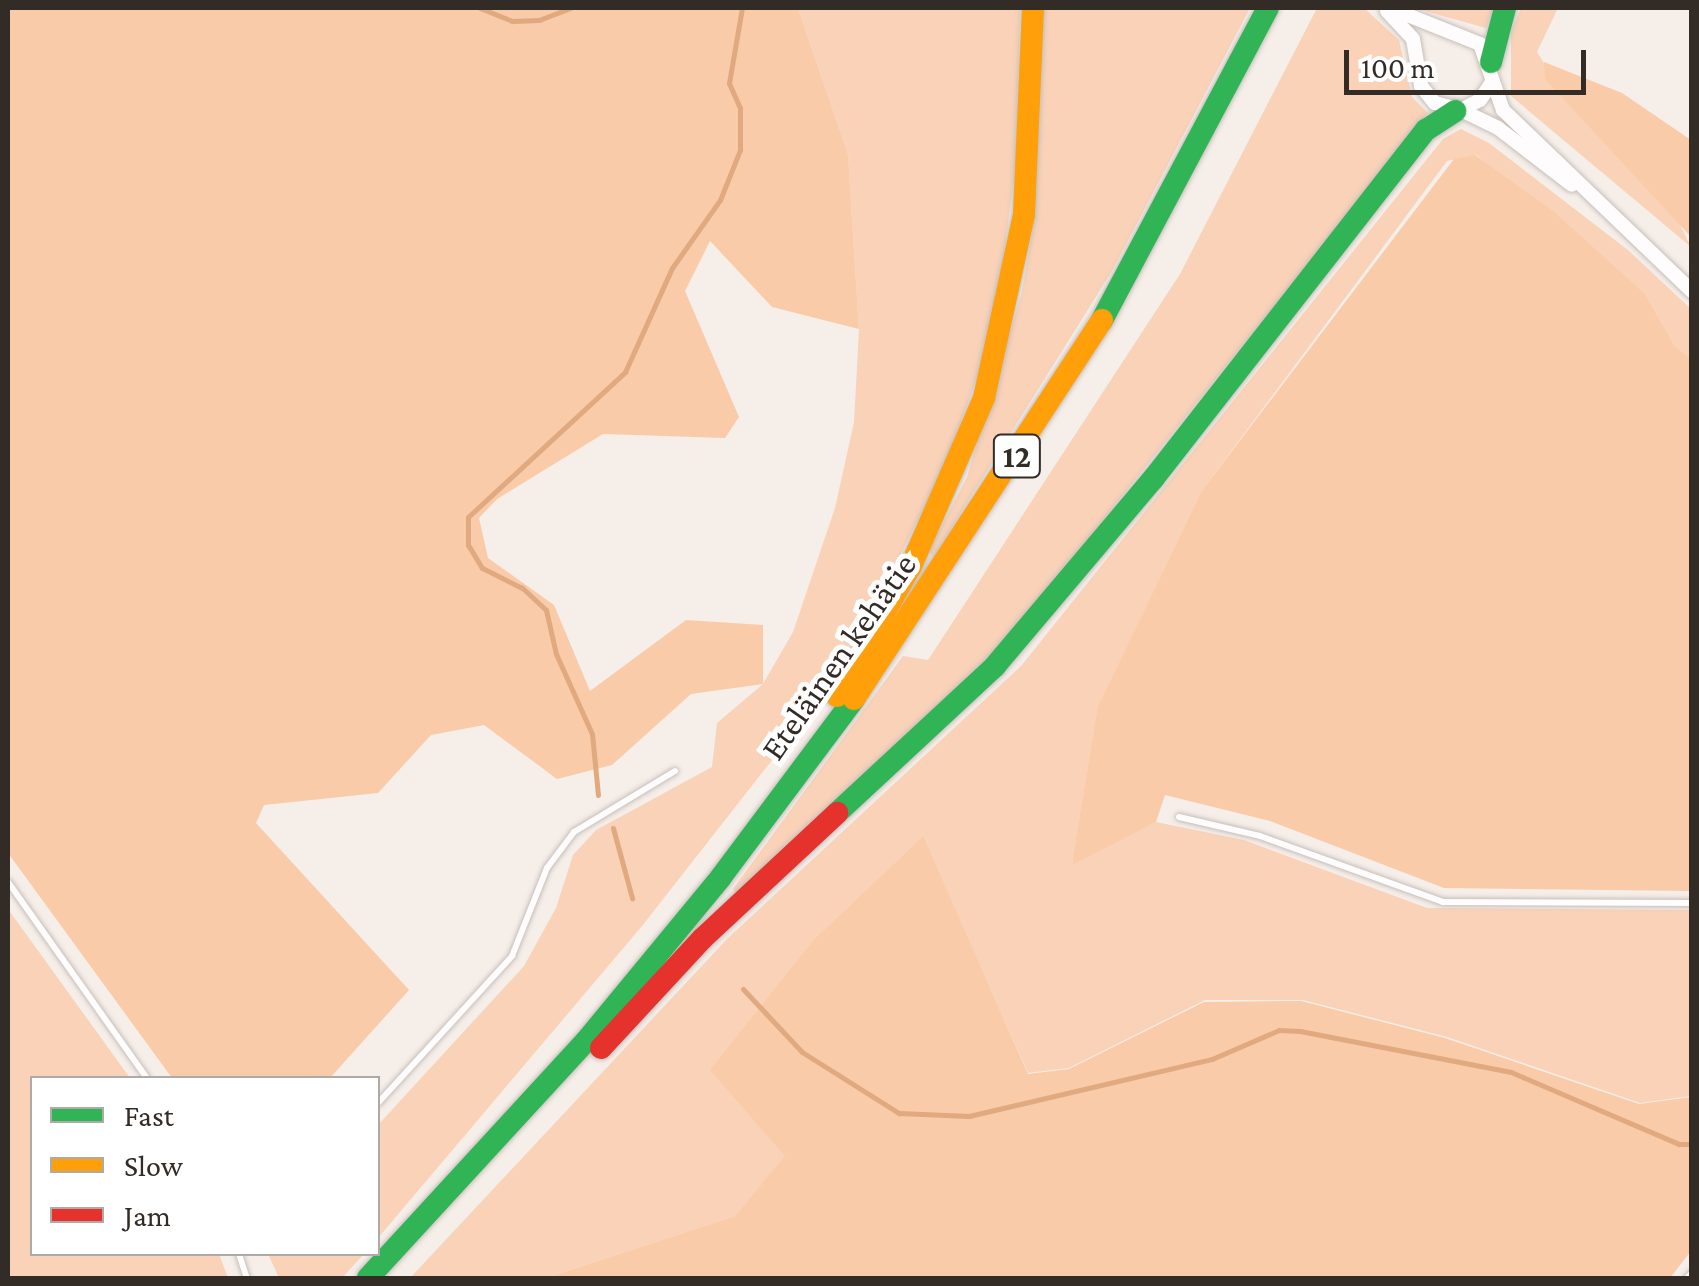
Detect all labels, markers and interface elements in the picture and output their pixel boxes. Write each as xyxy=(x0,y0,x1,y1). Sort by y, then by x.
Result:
scale bar xyxy=(1349,30,1592,92)
text: 100 m xyxy=(1361,51,1435,84)
road number: 12 xyxy=(992,429,1042,483)
street label: Eteläinen kehätie xyxy=(752,546,926,768)
legend xyxy=(30,1076,380,1256)
text: Fast xyxy=(124,1099,174,1132)
text: Slow xyxy=(124,1149,183,1182)
text: Jam xyxy=(124,1199,171,1232)

